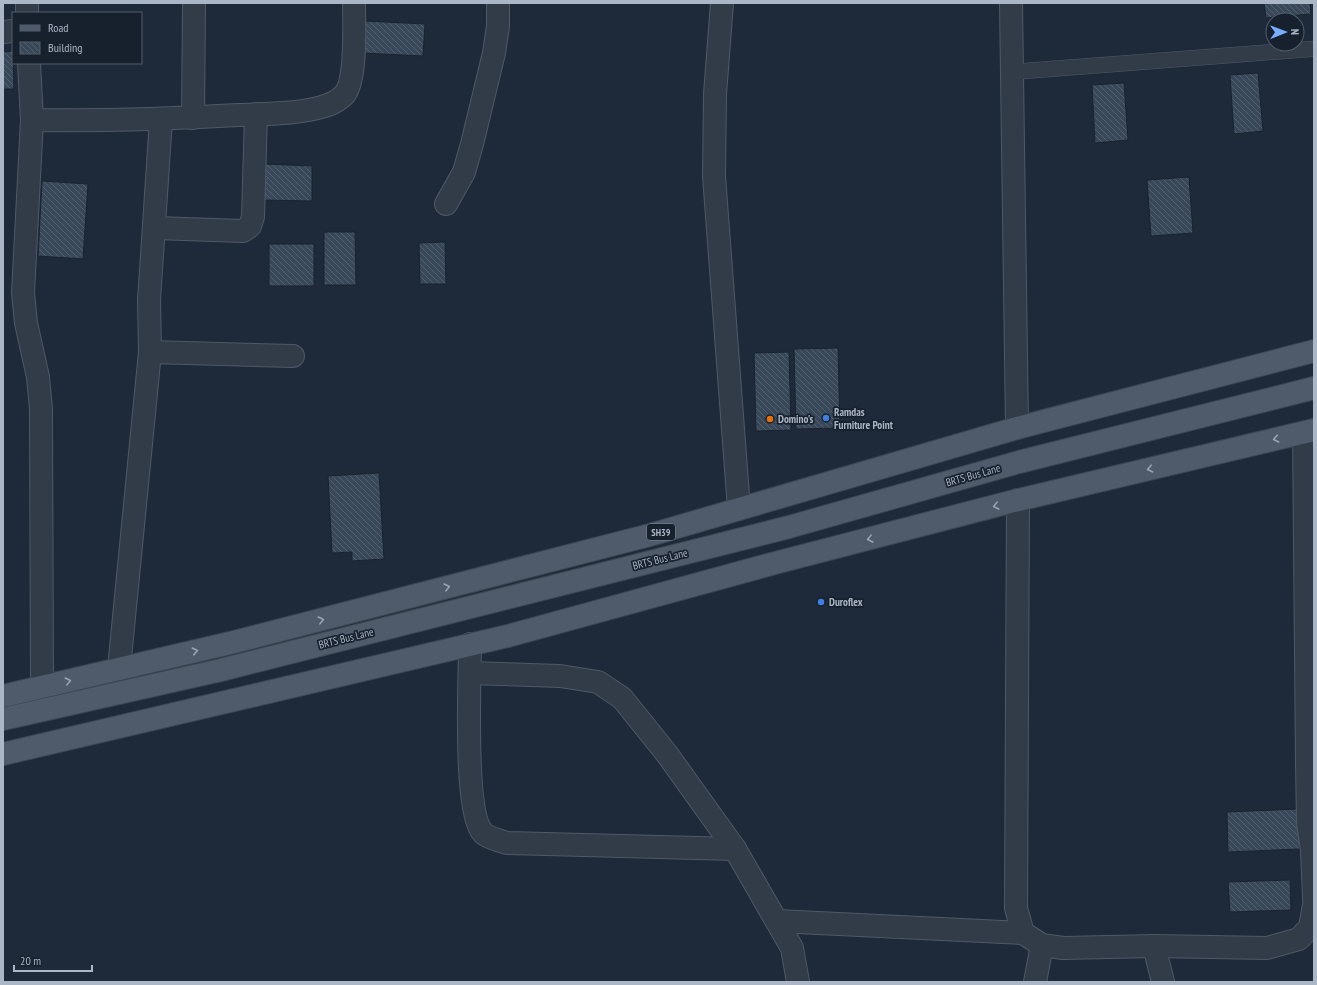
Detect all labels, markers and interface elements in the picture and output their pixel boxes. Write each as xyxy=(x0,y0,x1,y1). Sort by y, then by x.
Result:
legend xyxy=(12,12,142,64)
north arrow xyxy=(1265,12,1305,52)
text: Road xyxy=(48,20,68,35)
text: N xyxy=(1288,29,1302,35)
text: Building xyxy=(48,40,83,55)
place label: Ramdas Furniture Point xyxy=(834,405,894,432)
place label: Domino's xyxy=(778,412,813,426)
marker: Ramdas Furniture Point xyxy=(821,413,831,423)
marker: Domino's xyxy=(765,414,775,424)
one-way arrow xyxy=(1273,435,1279,443)
street label: BRTS Bus Lane xyxy=(944,460,1002,489)
one-way arrow xyxy=(1146,465,1153,473)
one-way arrow xyxy=(993,501,1000,510)
road number: SH39 xyxy=(647,524,675,540)
one-way arrow xyxy=(867,534,873,542)
street label: BRTS Bus Lane xyxy=(631,545,689,573)
one-way arrow xyxy=(443,583,450,592)
place label: Duroflex xyxy=(829,595,863,609)
marker: Duroflex xyxy=(816,597,826,607)
one-way arrow xyxy=(318,616,324,624)
street label: BRTS Bus Lane xyxy=(317,624,375,652)
one-way arrow xyxy=(191,647,198,656)
one-way arrow xyxy=(65,677,72,685)
scale bar xyxy=(14,947,92,973)
text: 20 m xyxy=(20,953,41,968)

